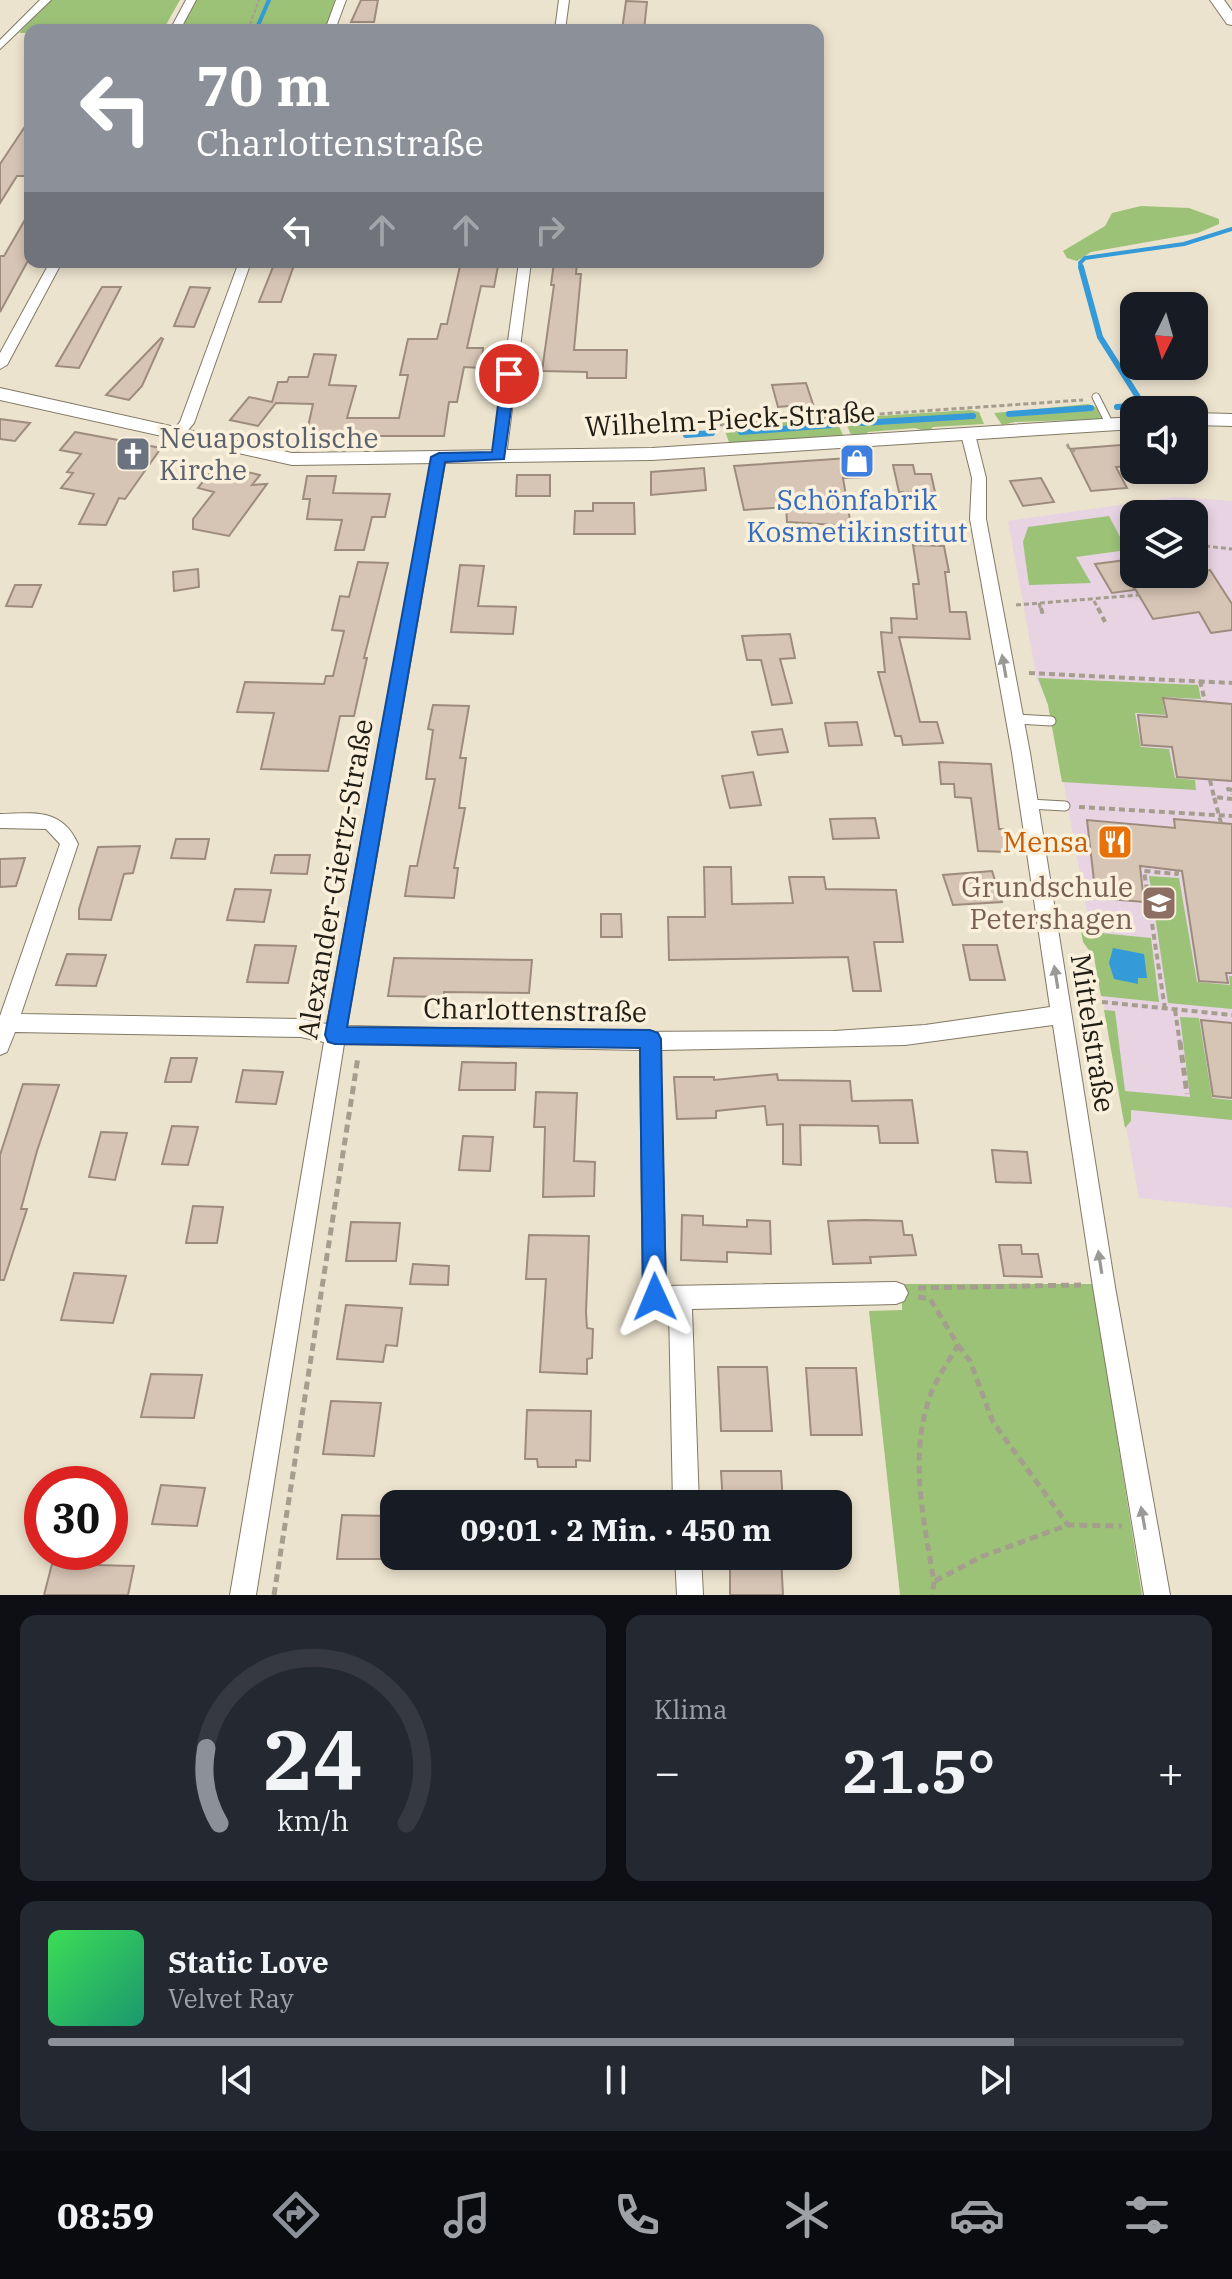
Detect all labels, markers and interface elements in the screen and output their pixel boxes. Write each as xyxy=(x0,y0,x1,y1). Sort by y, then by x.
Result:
text: 70 m xyxy=(196,49,331,121)
icon: left xyxy=(64,56,168,160)
text: Charlottenstraße xyxy=(196,119,484,166)
icon: left xyxy=(276,208,320,252)
icon: ahead xyxy=(360,208,404,252)
icon: ahead xyxy=(444,208,488,252)
icon: right xyxy=(528,208,572,252)
north arrow xyxy=(1120,292,1208,380)
map controls xyxy=(1120,292,1208,588)
pin xyxy=(475,340,543,408)
icon: arrive xyxy=(487,352,531,396)
street label: Wilhelm-Pieck-Straße xyxy=(584,392,876,445)
button: sound xyxy=(1120,396,1208,484)
place label: Neuapostolische Kirche xyxy=(159,419,378,488)
church icon: Neuapostolische Kirche xyxy=(114,435,152,473)
shop icon: Schönfabrik Kosmetikinstitut xyxy=(838,442,876,480)
place label: Schönfabrik Kosmetikinstitut xyxy=(746,481,968,550)
button: layers xyxy=(1120,500,1208,588)
one-way arrow xyxy=(998,653,1010,678)
street label: Alexander-Giertz-Straße xyxy=(288,716,381,1042)
place label: Mensa xyxy=(1003,823,1089,860)
restaurant icon: Mensa xyxy=(1096,823,1134,861)
place label: Grundschule Petershagen xyxy=(961,868,1133,937)
school or university icon: Grundschule Petershagen xyxy=(1140,884,1178,922)
street label: Mittelstraße xyxy=(1063,951,1124,1115)
one-way arrow xyxy=(1049,964,1061,989)
street label: Charlottenstraße xyxy=(423,989,647,1030)
one-way arrow xyxy=(1094,1249,1106,1274)
position arrow xyxy=(613,1255,697,1339)
speed limit sign: 30 xyxy=(24,1466,128,1570)
one-way arrow xyxy=(1137,1505,1149,1530)
text: 09:01 · 2 Min. · 450 m xyxy=(461,1510,771,1549)
text: Klima xyxy=(654,1692,727,1726)
text: 24 xyxy=(263,1705,363,1813)
text: 21.5° xyxy=(842,1731,996,1810)
text: − xyxy=(654,1743,680,1800)
text: + xyxy=(1158,1743,1184,1800)
text: km/h xyxy=(277,1802,349,1839)
text: Static Love xyxy=(168,1942,329,1981)
text: Velvet Ray xyxy=(168,1981,294,2015)
icon: previous xyxy=(215,2058,259,2102)
icon: pause xyxy=(594,2058,638,2102)
icon: next xyxy=(973,2058,1017,2102)
icon: directions xyxy=(268,2187,324,2243)
icon: music xyxy=(439,2187,495,2243)
icon: phone xyxy=(609,2187,665,2243)
icon: climate xyxy=(779,2187,835,2243)
icon: car xyxy=(949,2187,1005,2243)
icon: filters xyxy=(1119,2187,1175,2243)
text: 08:59 xyxy=(57,2192,154,2239)

